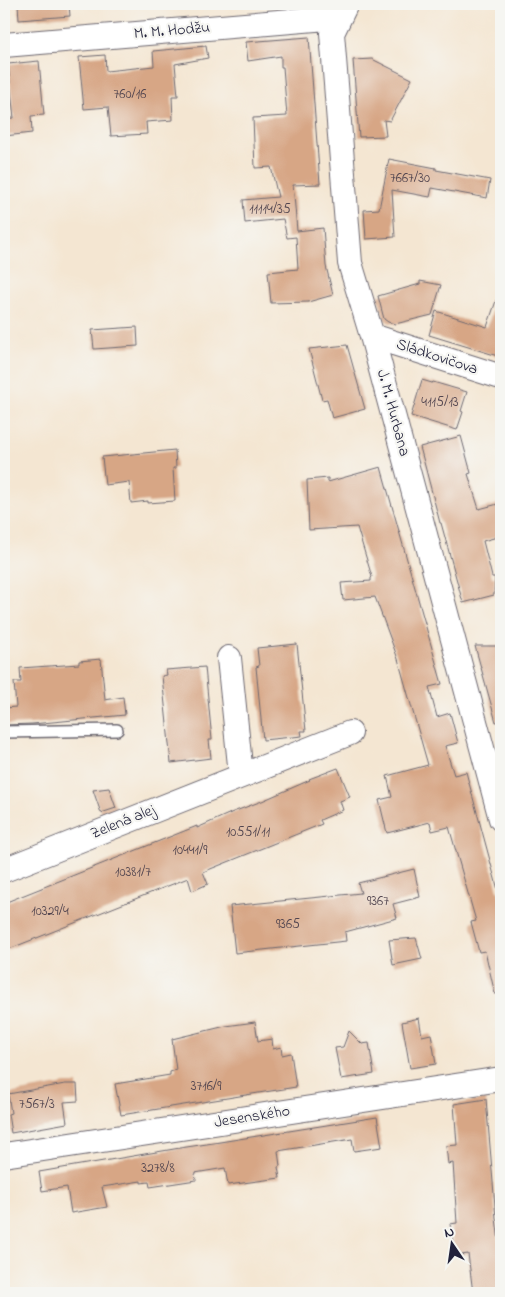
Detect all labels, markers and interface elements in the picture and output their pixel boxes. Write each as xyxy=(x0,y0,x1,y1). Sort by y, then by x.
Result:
street label: M. M. Hodžu xyxy=(133,16,211,46)
house number: 760/16 xyxy=(114,84,146,105)
house number: 7667/30 xyxy=(390,168,430,189)
house number: 11114/35 xyxy=(249,199,291,220)
street label: Sládkovičova xyxy=(393,333,481,381)
street label: J. M. Hurbana xyxy=(370,367,416,459)
house number: 4115/13 xyxy=(421,392,459,413)
street label: Zelená alej xyxy=(87,798,160,846)
house number: 10551/11 xyxy=(226,822,271,843)
house number: 10441/9 xyxy=(172,840,208,861)
house number: 10381/7 xyxy=(115,862,151,883)
house number: 9367 xyxy=(367,891,389,912)
house number: 10329/4 xyxy=(31,901,69,922)
house number: 9365 xyxy=(276,914,300,935)
house number: 3716/9 xyxy=(191,1076,222,1097)
house number: 7567/3 xyxy=(19,1094,55,1115)
street label: Jesenského xyxy=(212,1099,292,1135)
house number: 3278/8 xyxy=(141,1158,175,1179)
north arrow xyxy=(428,1220,478,1270)
text: N xyxy=(442,1222,456,1244)

